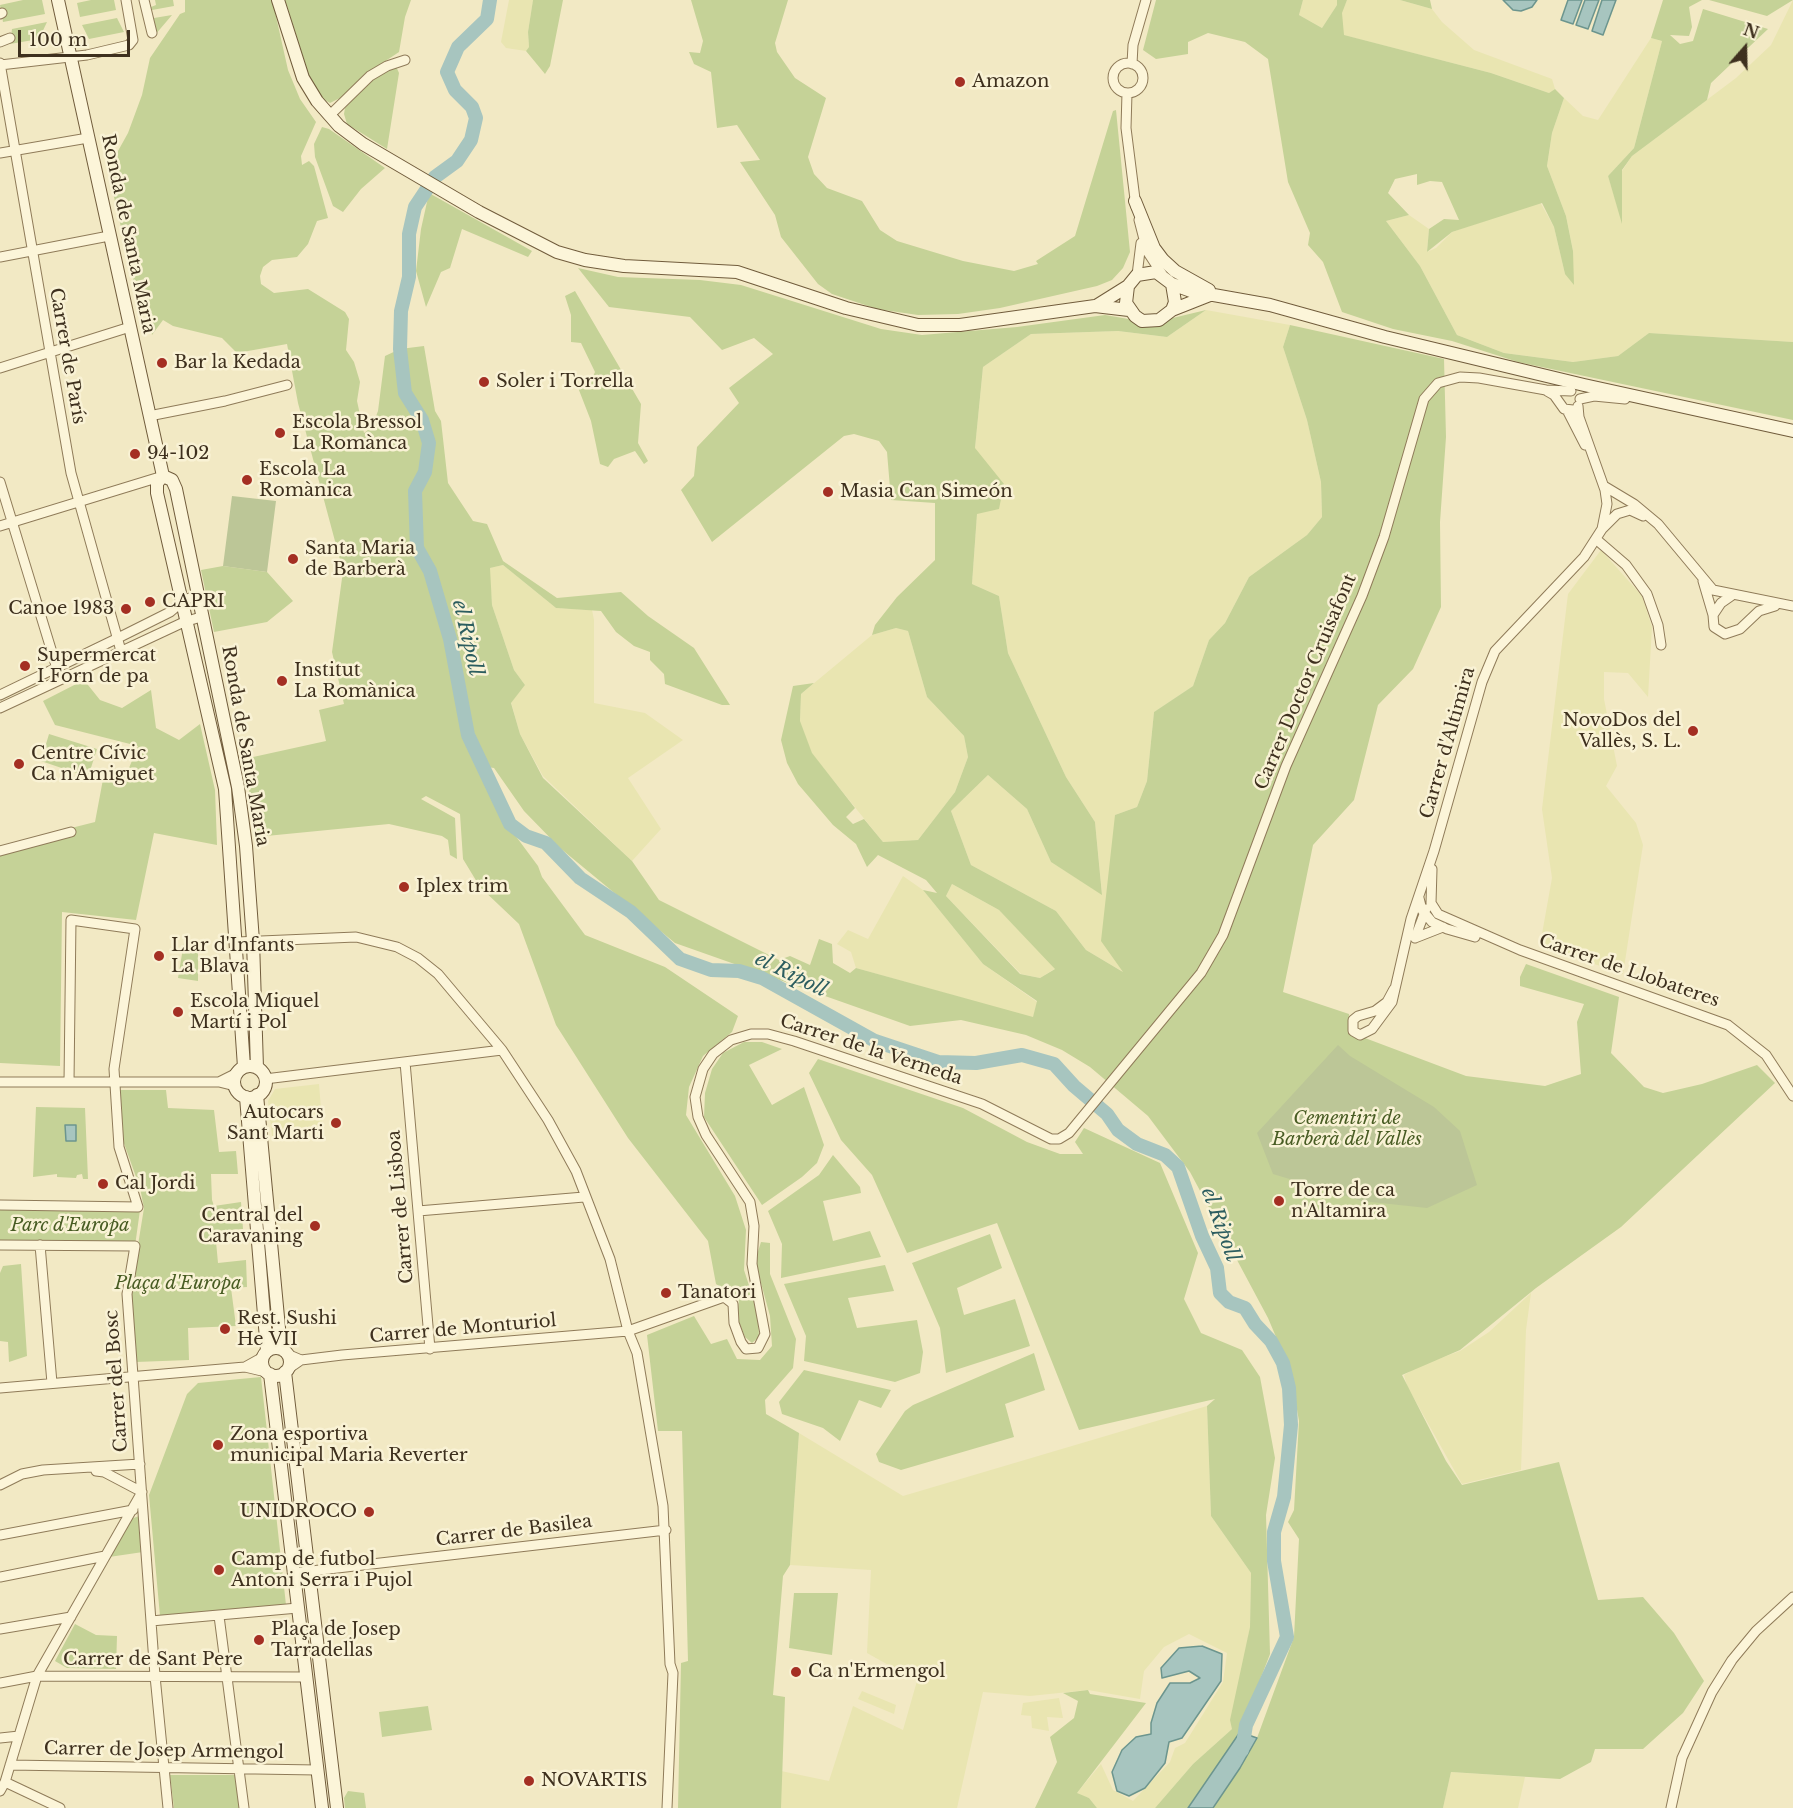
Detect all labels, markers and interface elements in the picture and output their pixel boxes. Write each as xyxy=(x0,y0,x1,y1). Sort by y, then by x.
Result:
scale bar xyxy=(21,18,134,56)
north arrow xyxy=(1715,18,1775,78)
text: N xyxy=(1741,19,1762,43)
text: 100 m xyxy=(29,29,87,51)
place label: Amazon xyxy=(972,71,1049,93)
marker: Amazon xyxy=(953,75,967,89)
street label: Ronda de Santa Maria xyxy=(96,132,160,336)
street label: Carrer de París xyxy=(44,286,90,426)
place label: Bar la Kedada xyxy=(174,352,301,374)
marker: Bar la Kedada xyxy=(155,356,169,370)
place label: Soler i Torrella xyxy=(496,371,634,393)
marker: Soler i Torrella xyxy=(477,375,491,389)
place label: Escola Bressol La Romànca xyxy=(292,412,422,454)
marker: Escola Bressol La Romànca xyxy=(273,426,287,440)
place label: 94-102 xyxy=(147,443,209,465)
marker: 94-102 xyxy=(128,447,142,461)
place label: Escola La Romànica xyxy=(259,459,352,502)
marker: Escola La Romànica xyxy=(240,473,254,487)
place label: Masia Can Simeón xyxy=(840,481,1013,503)
marker: Masia Can Simeón xyxy=(821,485,835,499)
place label: Santa Maria de Barberà xyxy=(305,538,415,580)
marker: Santa Maria de Barberà xyxy=(286,552,300,566)
street label: Carrer Doctor Cruisafont xyxy=(1251,571,1361,793)
place label: CAPRI xyxy=(162,591,224,613)
marker: CAPRI xyxy=(143,595,157,609)
place label: Canoe 1983 xyxy=(8,598,114,620)
water label: el Ripoll xyxy=(447,598,487,678)
marker: Canoe 1983 xyxy=(119,602,133,616)
street label: Ronda de Santa Maria xyxy=(217,644,273,848)
place label: Supermercat I Forn de pa xyxy=(37,645,156,688)
marker: Supermercat I Forn de pa xyxy=(18,659,32,673)
place label: Institut La Romànica xyxy=(294,660,415,702)
street label: Carrer d'Altimira xyxy=(1416,665,1480,821)
marker: Institut La Romànica xyxy=(275,674,289,688)
place label: NovoDos del Vallès, S. L. xyxy=(1563,710,1681,752)
marker: NovoDos del Vallès, S. L. xyxy=(1686,724,1700,738)
place label: Centre Cívic Ca n'Amiguet xyxy=(31,743,155,786)
marker: Centre Cívic Ca n'Amiguet xyxy=(12,757,26,771)
place label: Iplex trim xyxy=(416,876,508,898)
marker: Iplex trim xyxy=(397,880,411,894)
street label: Carrer de Llobateres xyxy=(1536,930,1722,1012)
place label: Llar d'Infants La Blava xyxy=(171,935,294,978)
water label: el Ripoll xyxy=(751,947,831,1003)
marker: Llar d'Infants La Blava xyxy=(152,949,166,963)
place label: Escola Miquel Martí i Pol xyxy=(190,991,319,1034)
marker: Escola Miquel Martí i Pol xyxy=(171,1005,185,1019)
street label: Carrer de la Verneda xyxy=(777,1010,965,1090)
place label: Autocars Sant Marti xyxy=(227,1102,324,1144)
park label: Cementiri de Barberà del Vallès xyxy=(1272,1108,1422,1150)
marker: Autocars Sant Marti xyxy=(329,1116,343,1130)
street label: Carrer de Lisboa xyxy=(384,1129,418,1285)
place label: Cal Jordi xyxy=(115,1173,195,1195)
marker: Cal Jordi xyxy=(96,1177,110,1191)
place label: Torre de ca n'Altamira xyxy=(1291,1180,1395,1222)
water label: el Ripoll xyxy=(1196,1185,1244,1265)
marker: Torre de ca n'Altamira xyxy=(1272,1194,1286,1208)
place label: Central del Caravaning xyxy=(198,1205,303,1248)
park label: Parc d'Europa xyxy=(11,1215,129,1237)
marker: Central del Caravaning xyxy=(308,1219,322,1233)
park label: Plaça d'Europa xyxy=(115,1273,241,1295)
place label: Tanatori xyxy=(678,1282,756,1304)
marker: Tanatori xyxy=(659,1286,673,1300)
place label: Rest. Sushi He VII xyxy=(237,1308,337,1350)
street label: Carrer del Bosc xyxy=(101,1309,133,1453)
street label: Carrer de Monturiol xyxy=(369,1310,557,1348)
marker: Rest. Sushi He VII xyxy=(218,1322,232,1336)
place label: Zona esportiva municipal Maria Reverter xyxy=(230,1424,468,1466)
marker: Zona esportiva municipal Maria Reverter xyxy=(211,1438,225,1452)
place label: UNIDROCO xyxy=(240,1501,357,1523)
marker: UNIDROCO xyxy=(362,1505,376,1519)
street label: Carrer de Basilea xyxy=(435,1511,593,1551)
place label: Camp de futbol Antoni Serra i Pujol xyxy=(231,1549,413,1592)
marker: Camp de futbol Antoni Serra i Pujol xyxy=(212,1563,226,1577)
place label: Plaça de Josep Tarradellas xyxy=(271,1619,401,1662)
marker: Plaça de Josep Tarradellas xyxy=(252,1633,266,1647)
street label: Carrer de Sant Pere xyxy=(63,1649,243,1671)
place label: Ca n'Ermengol xyxy=(808,1661,945,1683)
marker: Ca n'Ermengol xyxy=(789,1665,803,1679)
street label: Carrer de Josep Armengol xyxy=(44,1738,284,1764)
place label: NOVARTIS xyxy=(541,1770,647,1792)
marker: NOVARTIS xyxy=(522,1774,536,1788)

